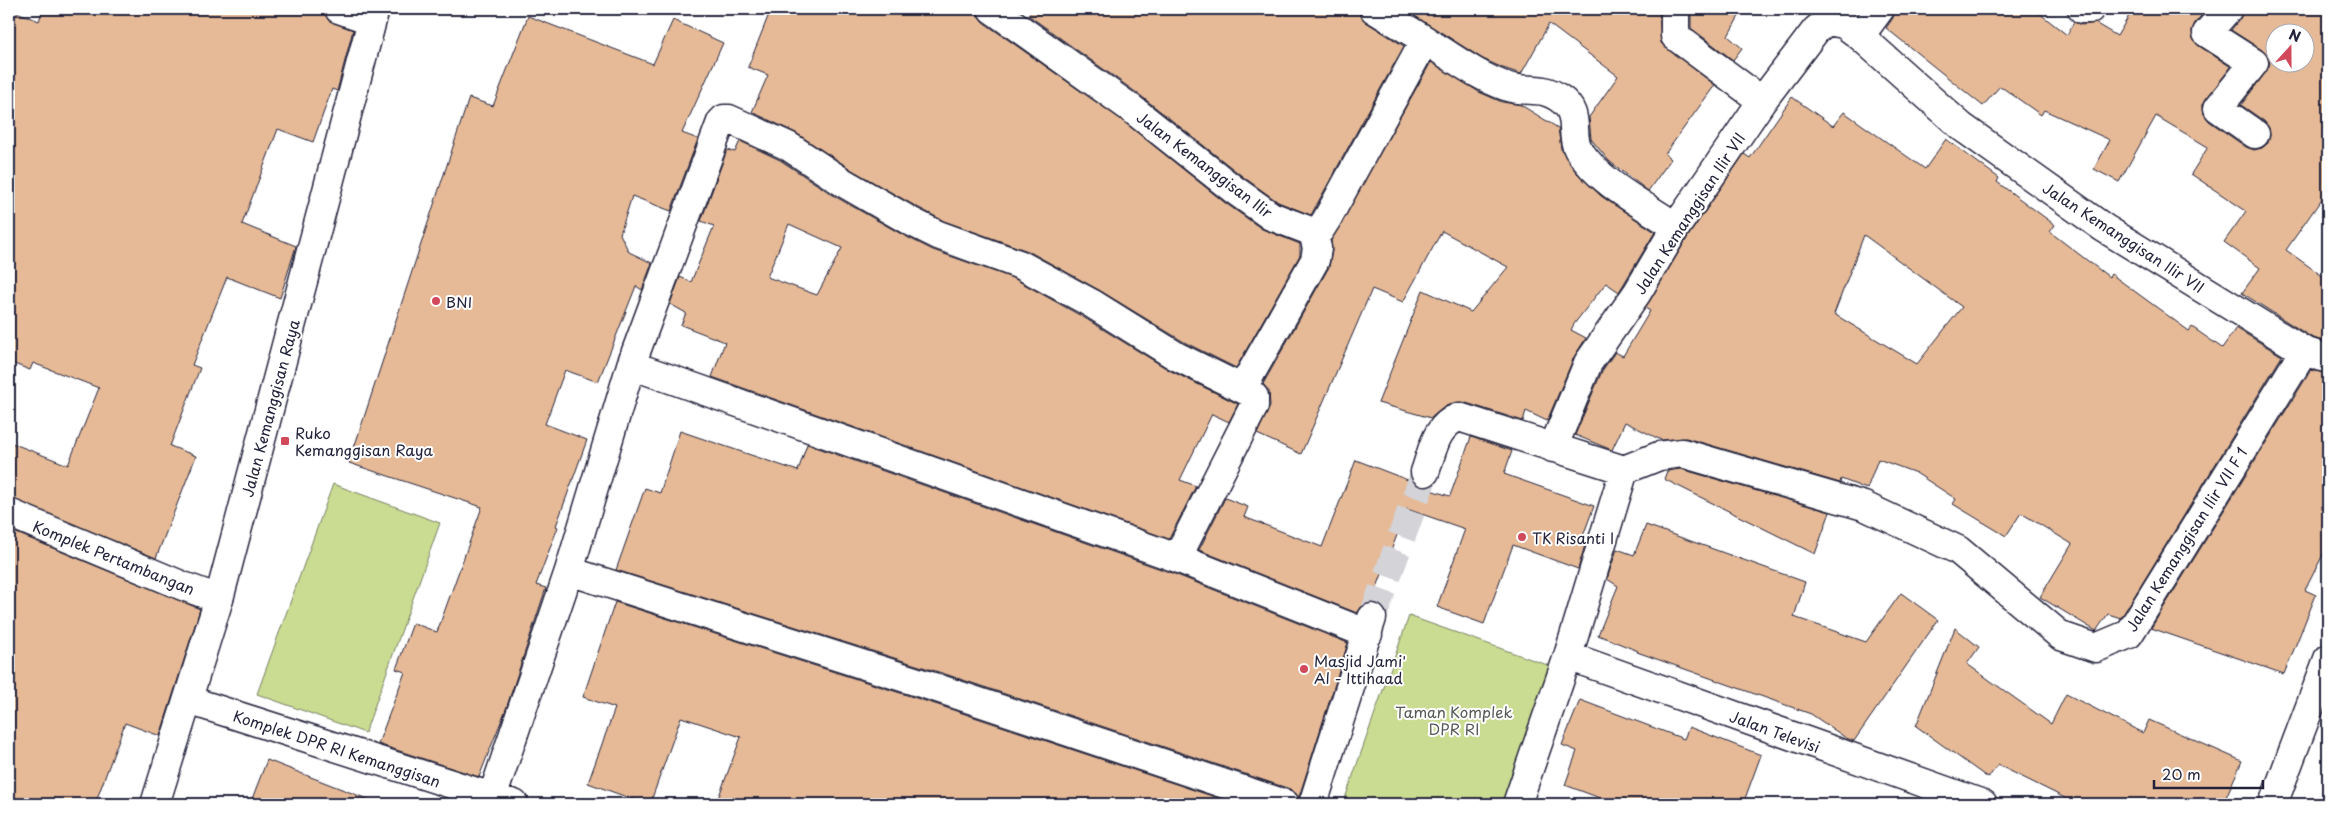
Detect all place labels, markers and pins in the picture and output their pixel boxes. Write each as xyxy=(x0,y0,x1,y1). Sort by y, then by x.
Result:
place label: BNI xyxy=(446,290,472,313)
marker: BNI xyxy=(430,295,442,307)
place label: Ruko Kemanggisan Raya xyxy=(295,421,434,461)
marker: Ruko Kemanggisan Raya xyxy=(279,435,291,447)
place label: TK Risanti I xyxy=(1532,526,1614,549)
marker: TK Risanti I xyxy=(1516,531,1528,543)
place label: Masjid Jami' Al - Ittihaad xyxy=(1314,649,1406,689)
marker: Masjid Jami' Al - Ittihaad xyxy=(1298,663,1310,675)

